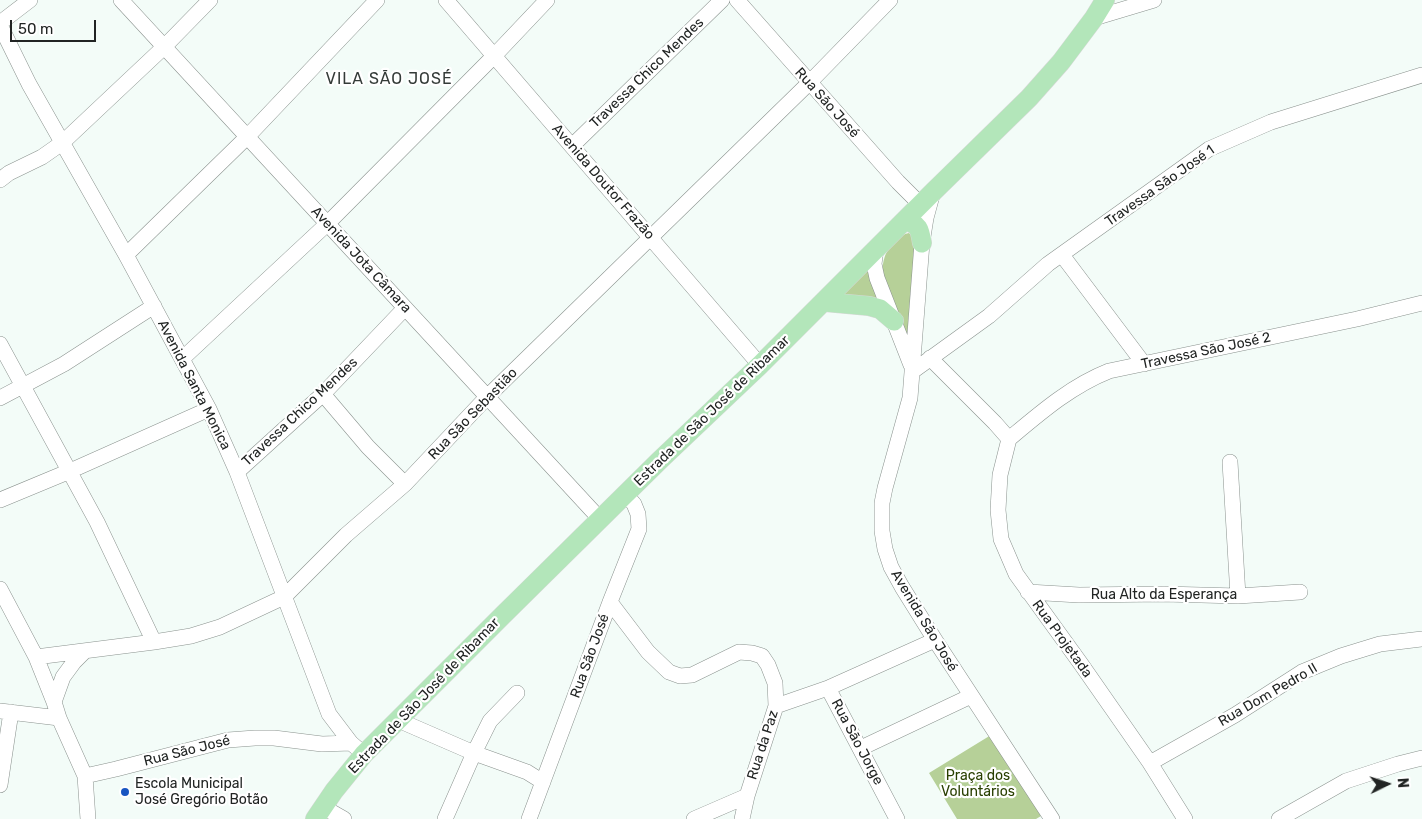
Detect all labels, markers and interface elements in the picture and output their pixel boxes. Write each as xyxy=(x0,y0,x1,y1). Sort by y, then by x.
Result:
scale bar xyxy=(12,10,99,42)
street label: Travessa Chico Mendes xyxy=(587,14,707,132)
text: 50 m xyxy=(18,20,53,38)
street label: Rua São José xyxy=(791,64,863,142)
district label: VILA SÃO JOSÉ xyxy=(324,69,454,89)
street label: Avenida Doutor Frazão xyxy=(548,121,658,243)
street label: Travessa São José 1 xyxy=(1102,142,1218,230)
street label: Avenida Jota Câmara xyxy=(307,203,415,317)
street label: Avenida Santa Monica xyxy=(154,317,234,453)
street label: Travessa São José 2 xyxy=(1140,329,1272,373)
street label: Estrada de São José de Ribamar xyxy=(631,332,793,490)
street label: Travessa Chico Mendes xyxy=(239,354,361,470)
street label: Rua São Sebastião xyxy=(425,365,521,463)
street label: Avenida São José xyxy=(887,567,961,675)
street label: Rua Alto da Esperança xyxy=(1091,587,1237,603)
street label: Rua Projetada xyxy=(1028,597,1096,681)
street label: Rua São José xyxy=(567,612,613,700)
street label: Estrada de São José de Ribamar xyxy=(345,615,503,777)
street label: Rua Dom Pedro II xyxy=(1215,660,1321,730)
street label: Rua São Jorge xyxy=(827,696,887,788)
street label: Rua da Paz xyxy=(744,708,782,782)
street label: Rua São José xyxy=(142,732,232,770)
north arrow xyxy=(1362,759,1412,809)
park label: Praça dos Voluntários xyxy=(941,768,1015,800)
place label: Escola Municipal José Gregório Botão xyxy=(135,776,268,809)
text: N xyxy=(1394,777,1411,789)
marker: Escola Municipal José Gregório Botão xyxy=(119,786,131,798)

